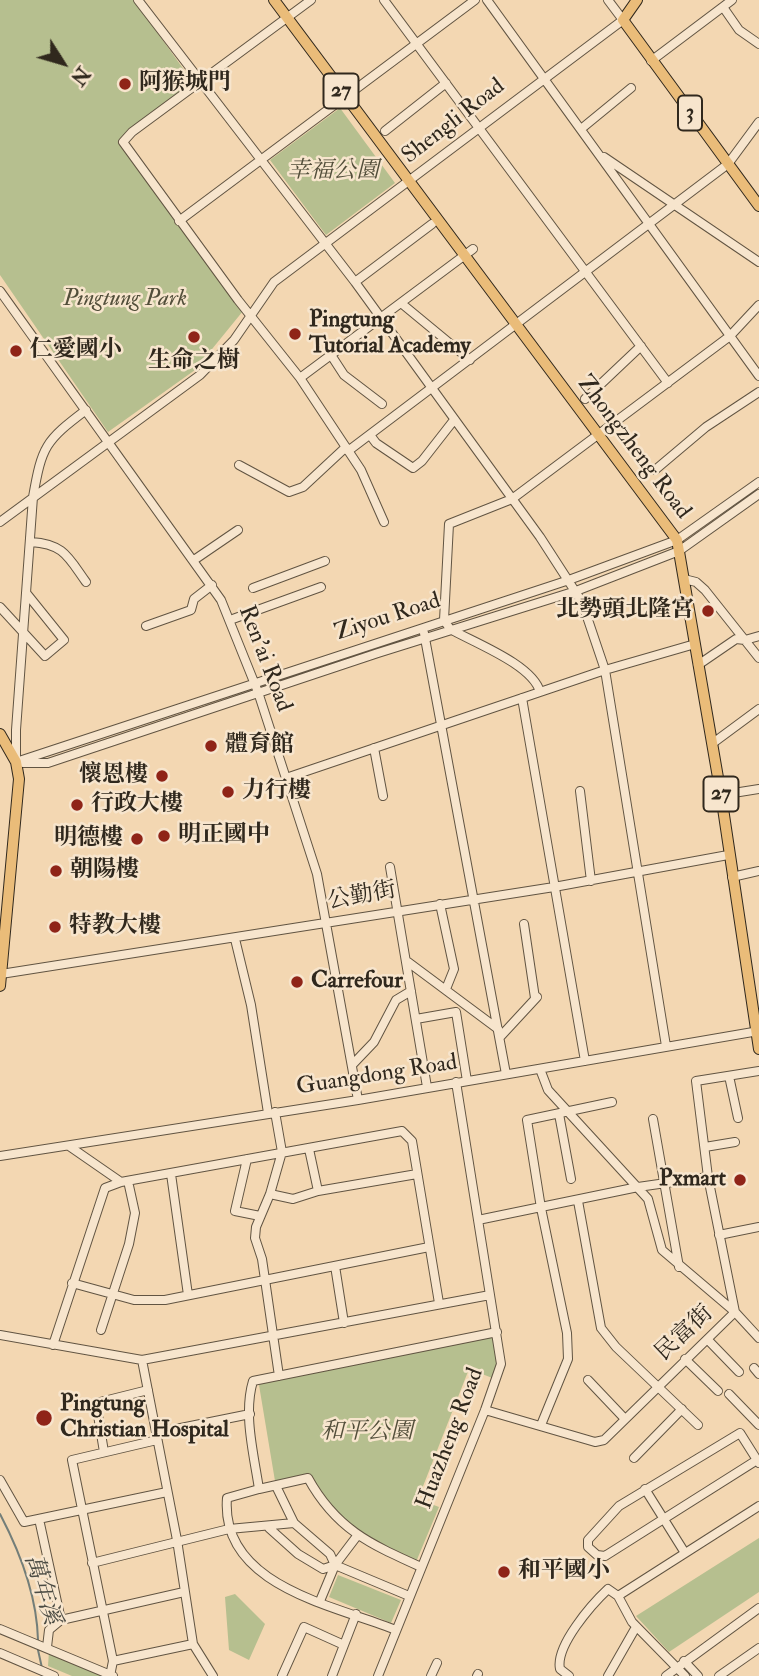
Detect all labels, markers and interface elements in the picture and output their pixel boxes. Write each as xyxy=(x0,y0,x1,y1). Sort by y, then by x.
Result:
north arrow xyxy=(28,28,98,98)
text: N xyxy=(65,62,94,90)
place label: 阿猴城門 xyxy=(139,70,231,98)
street label: Shengli Road xyxy=(397,73,511,171)
road number: 27 xyxy=(324,74,358,108)
marker: 阿猴城門 xyxy=(117,76,133,92)
road number: 3 xyxy=(678,96,702,130)
park label: 幸福公園 xyxy=(287,158,379,186)
park label: Pingtung Park xyxy=(63,286,187,314)
place label: Pingtung Tutorial Academy xyxy=(309,307,471,361)
marker: Pingtung Tutorial Academy xyxy=(287,326,303,342)
marker: 生命之樹 xyxy=(186,329,202,345)
place label: 仁愛國小 xyxy=(30,337,122,365)
marker: 仁愛國小 xyxy=(8,343,24,359)
place label: 生命之樹 xyxy=(148,348,240,376)
street label: Zhongzheng Road xyxy=(570,371,696,525)
street label: Ziyou Road xyxy=(332,588,444,648)
place label: 北勢頭北隆宮 xyxy=(556,597,694,625)
street label: Ren'ai Road xyxy=(231,602,297,716)
marker: 北勢頭北隆宮 xyxy=(700,603,716,619)
place label: 體育館 xyxy=(225,732,294,760)
marker: 體育館 xyxy=(203,738,219,754)
place label: 懷恩樓 xyxy=(79,762,148,790)
marker: 懷恩樓 xyxy=(154,768,170,784)
road number: 27 xyxy=(704,776,738,812)
place label: 力行樓 xyxy=(242,778,311,806)
marker: 力行樓 xyxy=(220,784,236,800)
place label: 行政大樓 xyxy=(91,791,183,819)
marker: 行政大樓 xyxy=(69,797,85,813)
place label: 明正國中 xyxy=(178,822,270,850)
place label: 明德樓 xyxy=(54,825,123,853)
marker: 明正國中 xyxy=(156,828,172,844)
marker: 明德樓 xyxy=(129,831,145,847)
place label: 朝陽樓 xyxy=(70,857,139,885)
marker: 朝陽樓 xyxy=(48,863,64,879)
street label: 公勤街 xyxy=(326,877,398,917)
place label: 特教大樓 xyxy=(69,913,161,941)
marker: 特教大樓 xyxy=(47,919,63,935)
place label: Carrefour xyxy=(311,968,403,996)
marker: Carrefour xyxy=(289,974,305,990)
street label: Guangdong Road xyxy=(295,1050,459,1102)
place label: Pxmart xyxy=(659,1166,726,1194)
marker: Pxmart xyxy=(732,1172,748,1188)
street label: 民富街 xyxy=(650,1300,720,1368)
street label: Huazheng Road xyxy=(411,1365,491,1513)
place label: Pingtung Christian Hospital xyxy=(60,1391,229,1445)
marker: Pingtung Christian Hospital xyxy=(34,1408,54,1428)
park label: 和平公園 xyxy=(321,1419,413,1447)
water label: 萬年溪 xyxy=(17,1551,65,1629)
place label: 和平國小 xyxy=(518,1558,610,1586)
marker: 和平國小 xyxy=(496,1564,512,1580)

